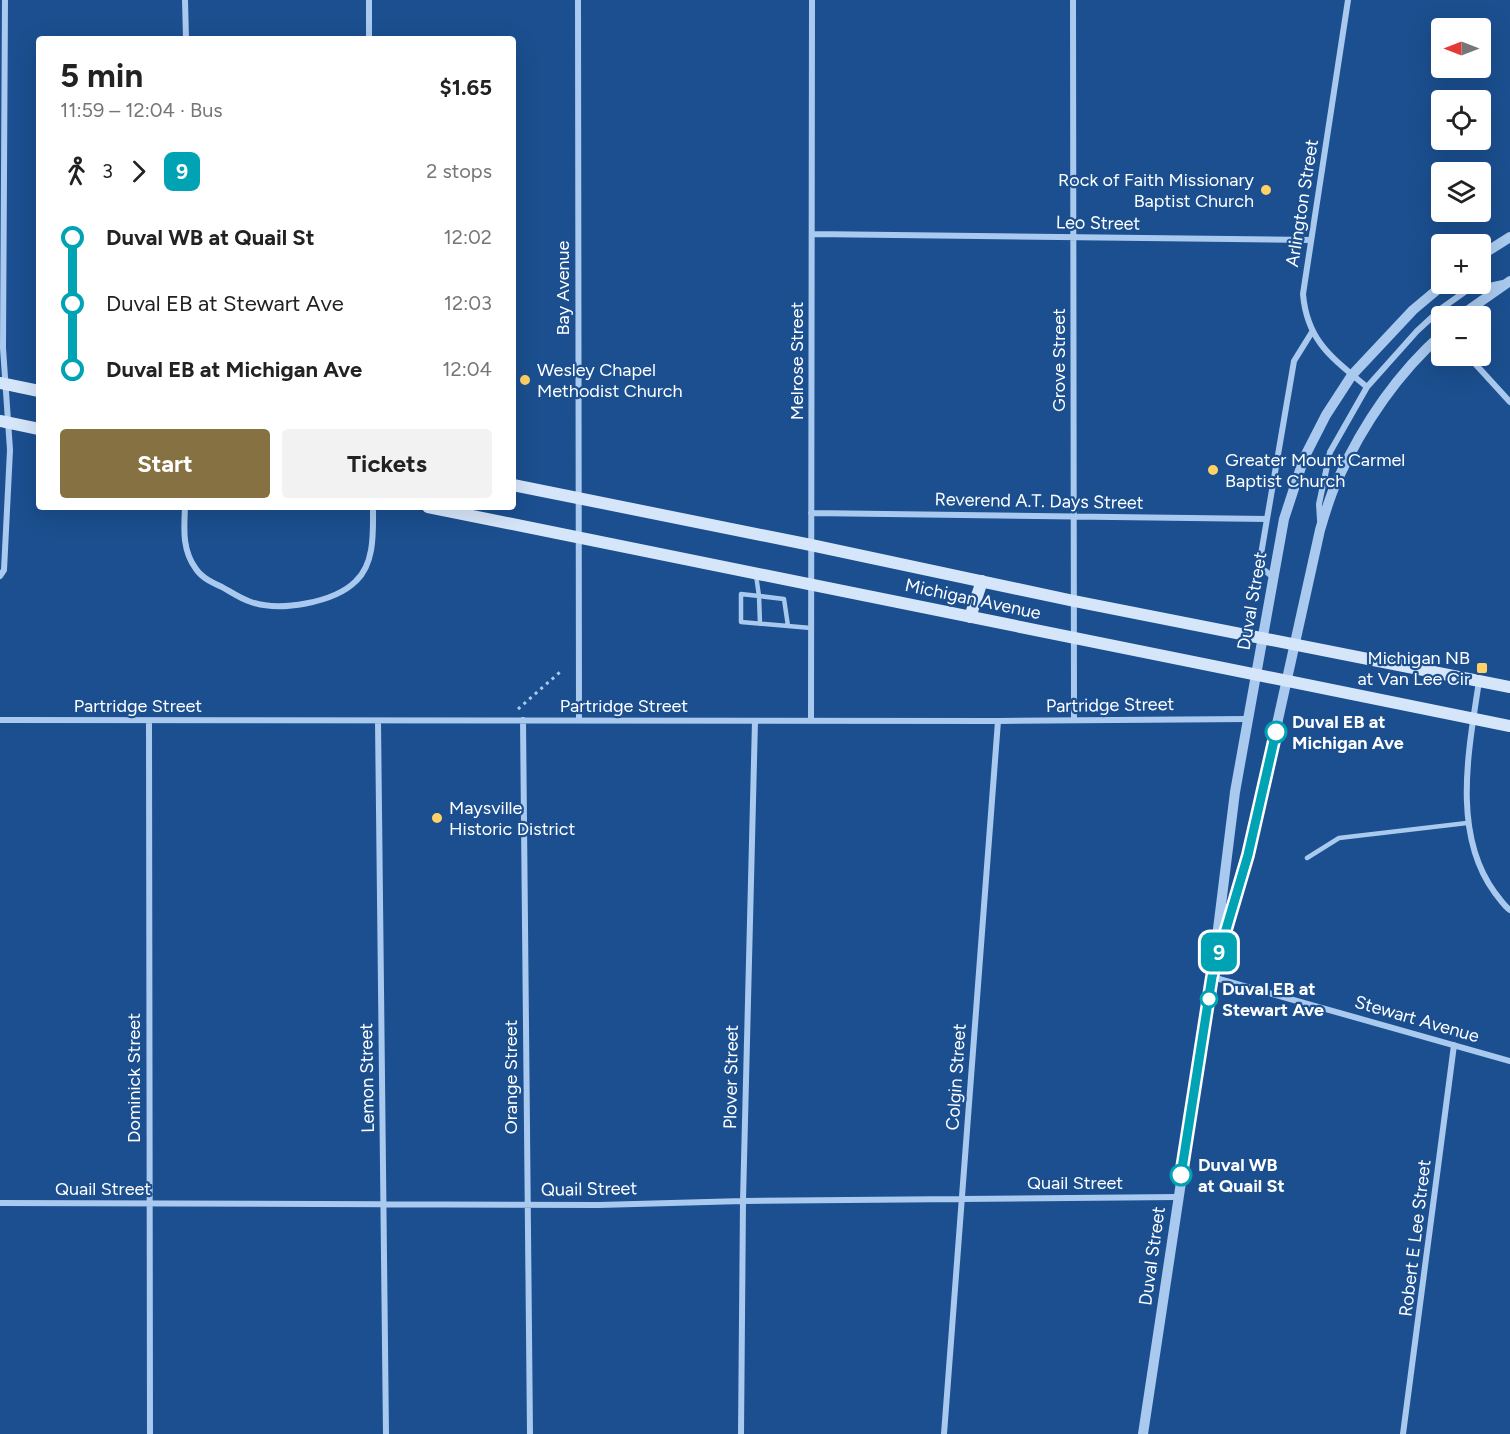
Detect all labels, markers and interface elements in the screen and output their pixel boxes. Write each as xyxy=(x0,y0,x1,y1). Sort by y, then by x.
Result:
north arrow xyxy=(1431,18,1491,78)
map controls xyxy=(1431,18,1491,366)
text: 5 min xyxy=(60,56,143,95)
text: $1.65 xyxy=(440,74,492,101)
button: locate xyxy=(1431,90,1491,150)
text: 11:59 – 12:04 · Bus xyxy=(60,98,223,122)
street label: Arlington Street xyxy=(1281,137,1323,268)
icon: walk xyxy=(60,155,93,188)
icon: forward xyxy=(122,155,155,188)
text: 3 xyxy=(102,159,113,183)
text: 9 xyxy=(176,159,188,184)
text: 2 stops xyxy=(426,159,492,183)
button: layers xyxy=(1431,162,1491,222)
place label: Rock of Faith Missionary Baptist Church xyxy=(1058,169,1255,212)
marker: Rock of Faith Missionary Baptist Church xyxy=(1259,183,1273,197)
street label: Leo Street xyxy=(1056,211,1141,235)
text: Duval WB at Quail St xyxy=(106,224,315,251)
text: 12:02 xyxy=(444,225,492,249)
button: + xyxy=(1431,234,1491,294)
street label: Bay Avenue xyxy=(552,240,574,335)
text: Duval EB at Stewart Ave xyxy=(106,290,344,317)
text: 12:03 xyxy=(444,291,492,315)
street label: Melrose Street xyxy=(786,302,808,420)
button: − xyxy=(1431,306,1491,366)
street label: Grove Street xyxy=(1048,308,1070,412)
text: Duval EB at Michigan Ave xyxy=(106,356,362,383)
text: 12:04 xyxy=(442,357,492,381)
place label: Wesley Chapel Methodist Church xyxy=(537,359,683,402)
marker: Wesley Chapel Methodist Church xyxy=(518,373,532,387)
button: Start xyxy=(60,429,270,498)
button: Tickets xyxy=(282,429,492,498)
place label: Greater Mount Carmel Baptist Church xyxy=(1225,449,1405,492)
marker: Greater Mount Carmel Baptist Church xyxy=(1206,463,1220,477)
street label: Reverend A.T. Days Street xyxy=(934,488,1144,514)
street label: Duval Street xyxy=(1233,550,1272,652)
street label: Michigan Avenue xyxy=(903,574,1043,624)
place label: Michigan NB at Van Lee Cir xyxy=(1357,647,1470,690)
marker: Michigan NB at Van Lee Cir xyxy=(1475,661,1489,675)
street label: Partridge Street xyxy=(1046,693,1175,717)
street label: Partridge Street xyxy=(74,695,202,717)
street label: Partridge Street xyxy=(560,695,688,717)
place label: Duval EB at Michigan Ave xyxy=(1292,711,1404,754)
marker: Duval EB at Michigan Ave xyxy=(1265,721,1287,743)
place label: Maysville Historic District xyxy=(449,797,575,840)
marker: Maysville Historic District xyxy=(430,811,444,825)
line badge: 9 xyxy=(1200,932,1238,972)
text: 9 xyxy=(1213,940,1225,965)
place label: Duval EB at Stewart Ave xyxy=(1222,978,1324,1021)
marker: Duval EB at Stewart Ave xyxy=(1200,990,1218,1008)
street label: Stewart Avenue xyxy=(1352,991,1482,1047)
street label: Dominick Street xyxy=(123,1013,145,1143)
street label: Orange Street xyxy=(500,1020,522,1134)
street label: Lemon Street xyxy=(355,1023,379,1133)
street label: Colgin Street xyxy=(941,1023,971,1131)
street label: Plover Street xyxy=(719,1024,743,1129)
place label: Duval WB at Quail St xyxy=(1198,1154,1285,1197)
street label: Robert E Lee Street xyxy=(1394,1158,1436,1318)
marker: Duval WB at Quail St xyxy=(1170,1164,1192,1186)
street label: Quail Street xyxy=(1027,1172,1123,1194)
street label: Quail Street xyxy=(541,1177,638,1201)
street label: Quail Street xyxy=(55,1178,151,1200)
street label: Duval Street xyxy=(1134,1205,1170,1307)

